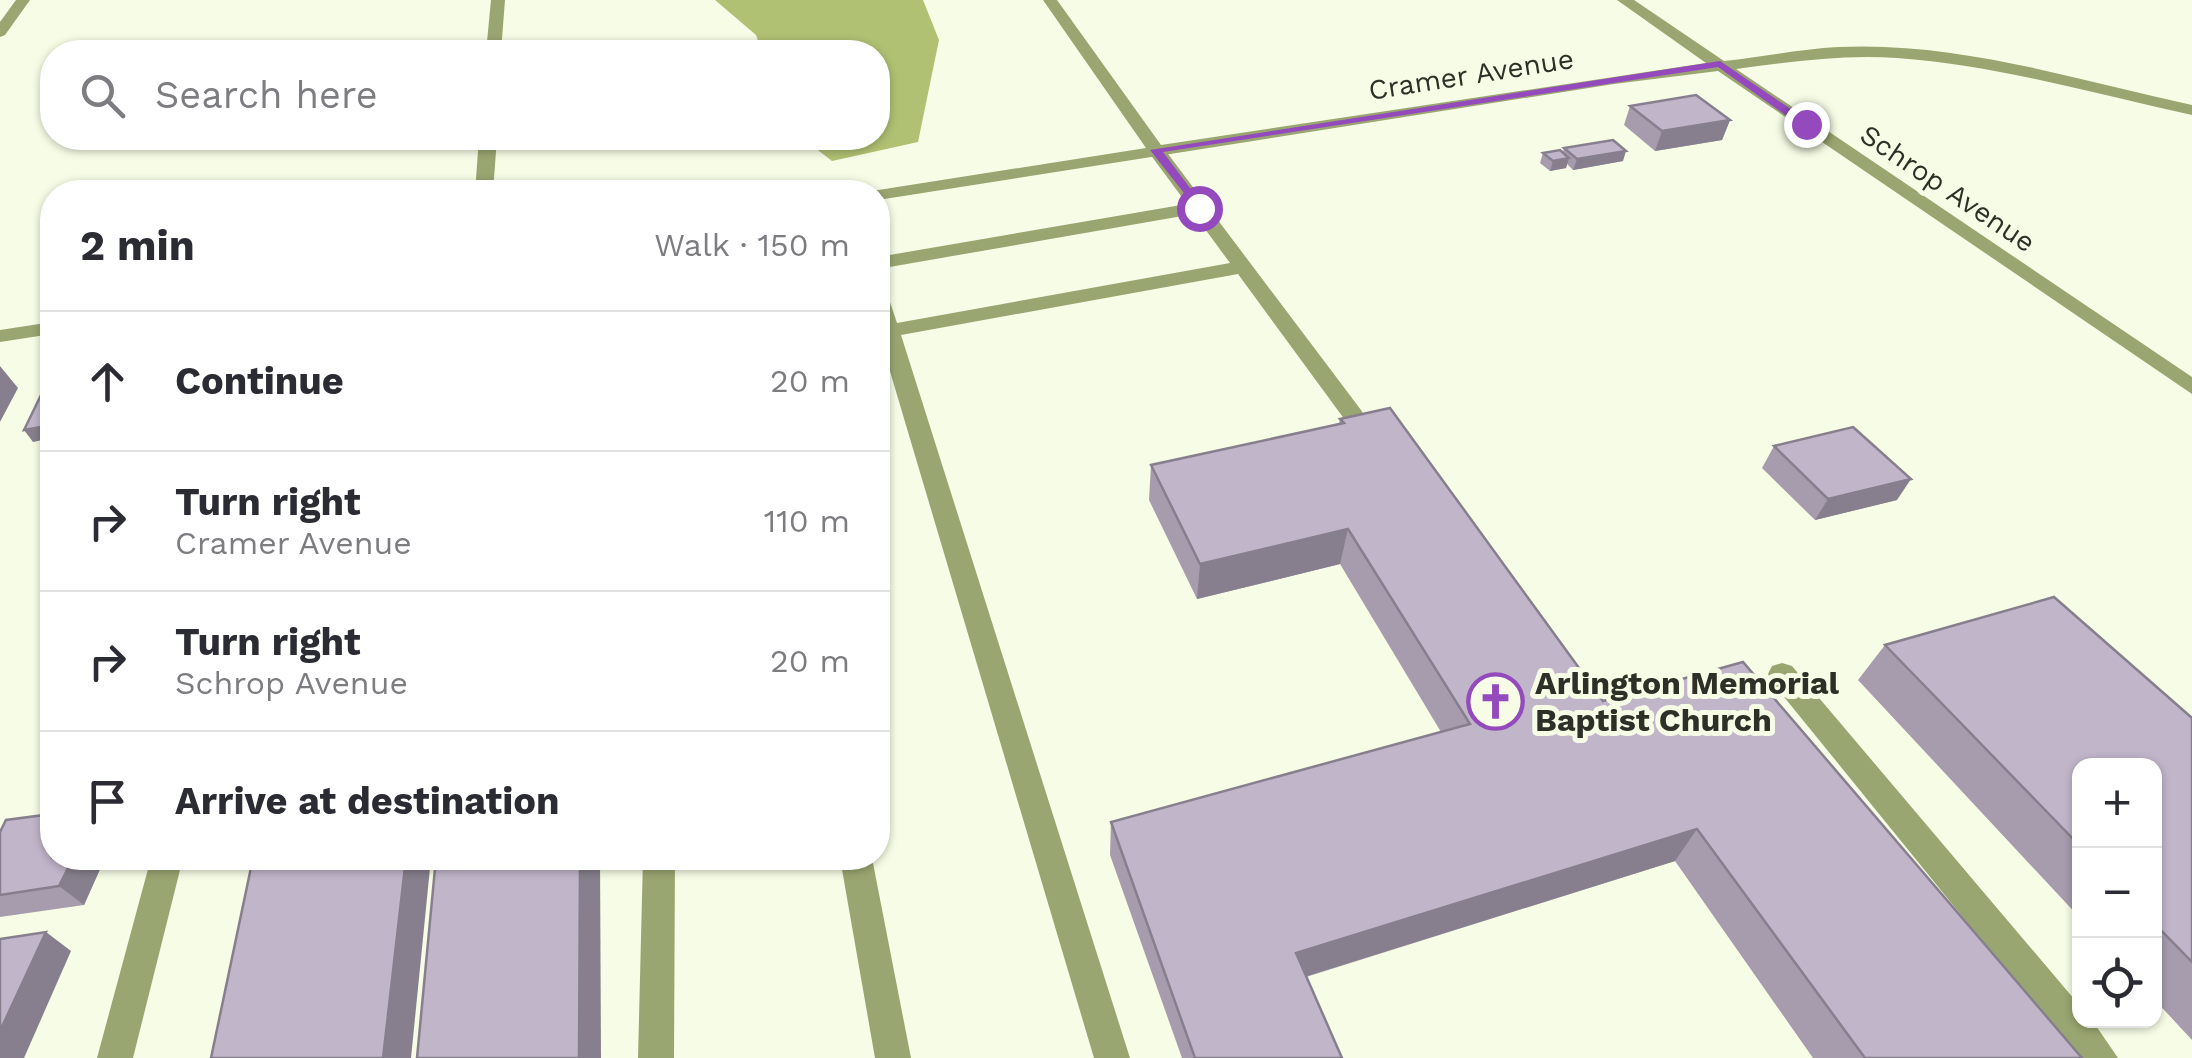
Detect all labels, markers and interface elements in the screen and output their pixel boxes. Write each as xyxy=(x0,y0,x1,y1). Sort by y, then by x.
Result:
search box xyxy=(40,40,890,150)
street label: Cramer Avenue xyxy=(1366,42,1576,107)
icon: search xyxy=(75,68,130,123)
text: Search here xyxy=(155,73,378,117)
route end xyxy=(1784,102,1830,148)
street label: Schrop Avenue xyxy=(1854,118,2041,259)
route start xyxy=(1177,186,1223,232)
text: 2 min xyxy=(80,221,195,270)
text: Walk · 150 m xyxy=(654,226,850,264)
icon: ahead xyxy=(80,354,135,409)
text: Continue xyxy=(175,359,344,403)
text: 20 m xyxy=(770,362,850,400)
text: Turn right xyxy=(175,480,361,524)
icon: right xyxy=(80,494,135,549)
text: 110 m xyxy=(764,502,850,540)
text: Cramer Avenue xyxy=(175,524,412,562)
text: Turn right xyxy=(175,620,361,664)
icon: right xyxy=(80,634,135,689)
text: 20 m xyxy=(770,642,850,680)
text: Schrop Avenue xyxy=(175,664,408,702)
place label: Arlington Memorial Baptist Church xyxy=(1535,664,1840,739)
church icon: Arlington Memorial Baptist Church xyxy=(1466,671,1526,731)
map controls xyxy=(2072,758,2162,1028)
button: + xyxy=(2072,758,2162,848)
icon: arrive xyxy=(80,774,135,829)
text: Arrive at destination xyxy=(175,779,560,823)
button: − xyxy=(2072,848,2162,938)
button: locate xyxy=(2072,938,2162,1028)

